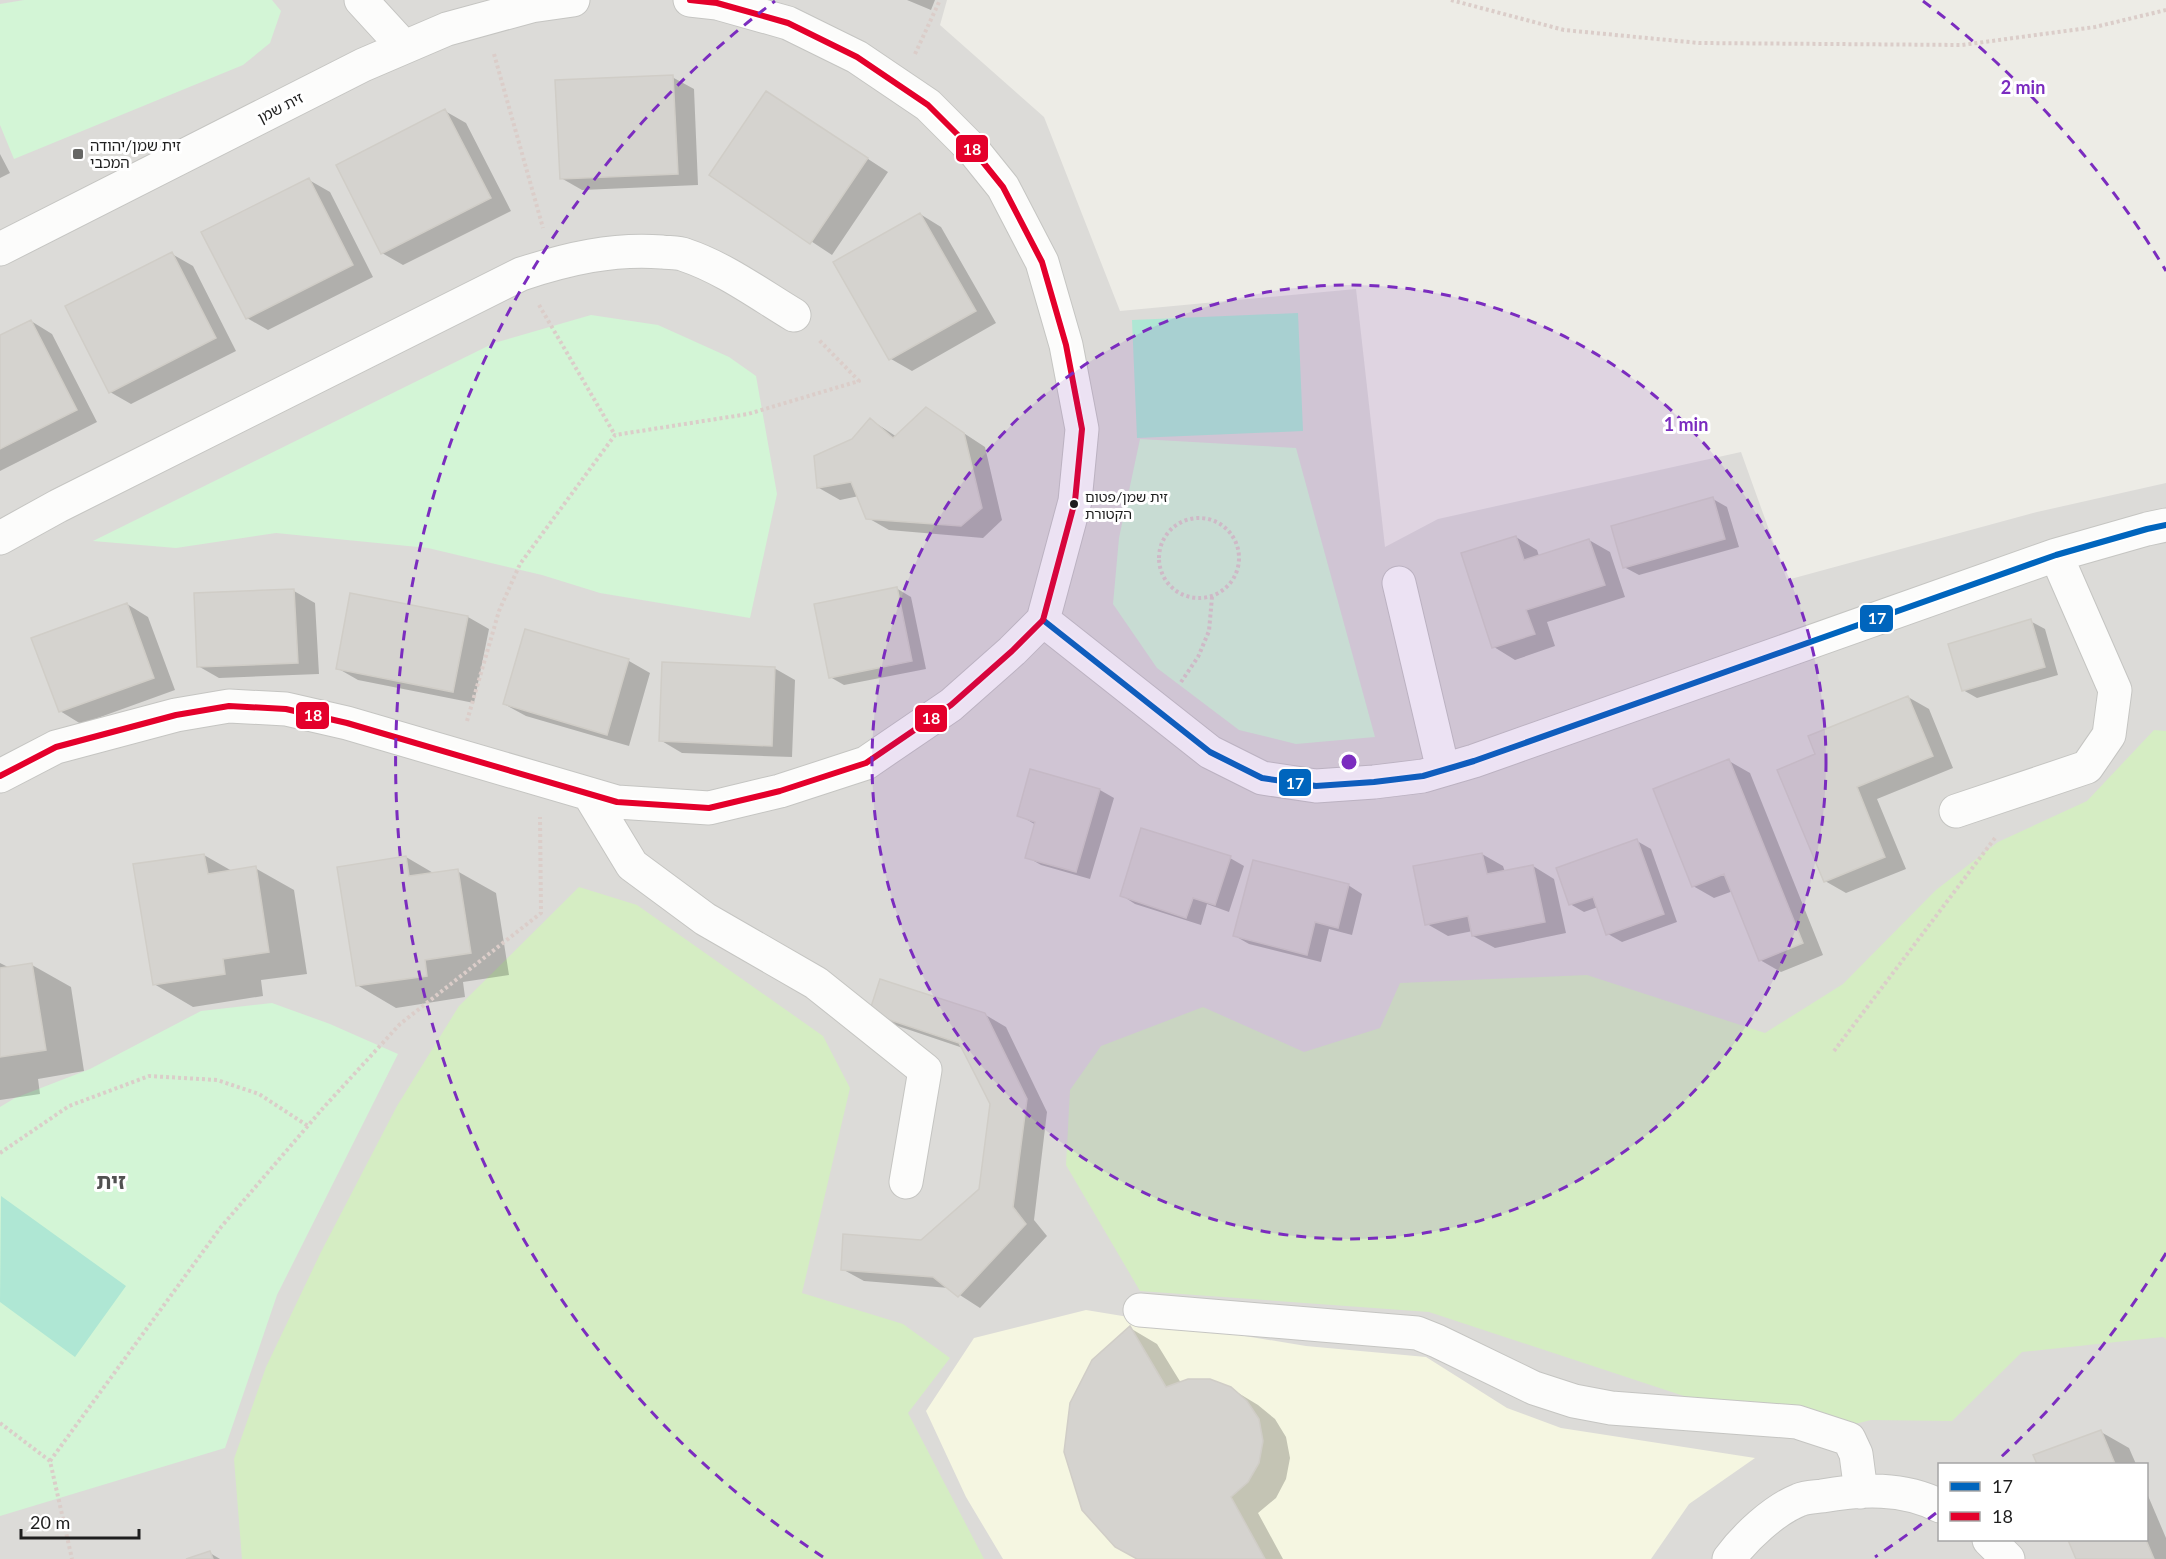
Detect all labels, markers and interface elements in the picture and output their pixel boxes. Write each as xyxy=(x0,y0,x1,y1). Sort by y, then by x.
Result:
text: 2 min xyxy=(2001,76,2045,98)
street label: זית שמן xyxy=(254,88,306,126)
line badge: 18 xyxy=(955,134,989,163)
place label: זית שמן/יהודה המכבי xyxy=(90,136,181,171)
text: 18 xyxy=(963,139,981,158)
marker: זית שמן/יהודה המכבי xyxy=(71,147,85,161)
text: 1 min xyxy=(1664,413,1708,435)
place label: זית שמן/פטום הקטורת xyxy=(1085,488,1168,522)
marker: זית שמן/פטום הקטורת xyxy=(1068,498,1080,510)
line badge: 17 xyxy=(1859,604,1894,633)
text: 17 xyxy=(1868,608,1886,627)
line badge: 18 xyxy=(295,701,330,730)
line badge: 18 xyxy=(914,704,948,733)
text: 18 xyxy=(304,705,322,724)
text: 18 xyxy=(922,708,940,727)
centre of rings xyxy=(1339,752,1359,772)
line badge: 17 xyxy=(1278,768,1312,797)
text: 17 xyxy=(1286,773,1304,792)
district label: זית xyxy=(96,1168,126,1193)
legend xyxy=(1938,1463,2148,1541)
text: 17 xyxy=(1992,1475,2013,1497)
scale bar xyxy=(21,1502,140,1540)
text: 18 xyxy=(1992,1505,2013,1527)
text: 20 m xyxy=(30,1511,70,1533)

